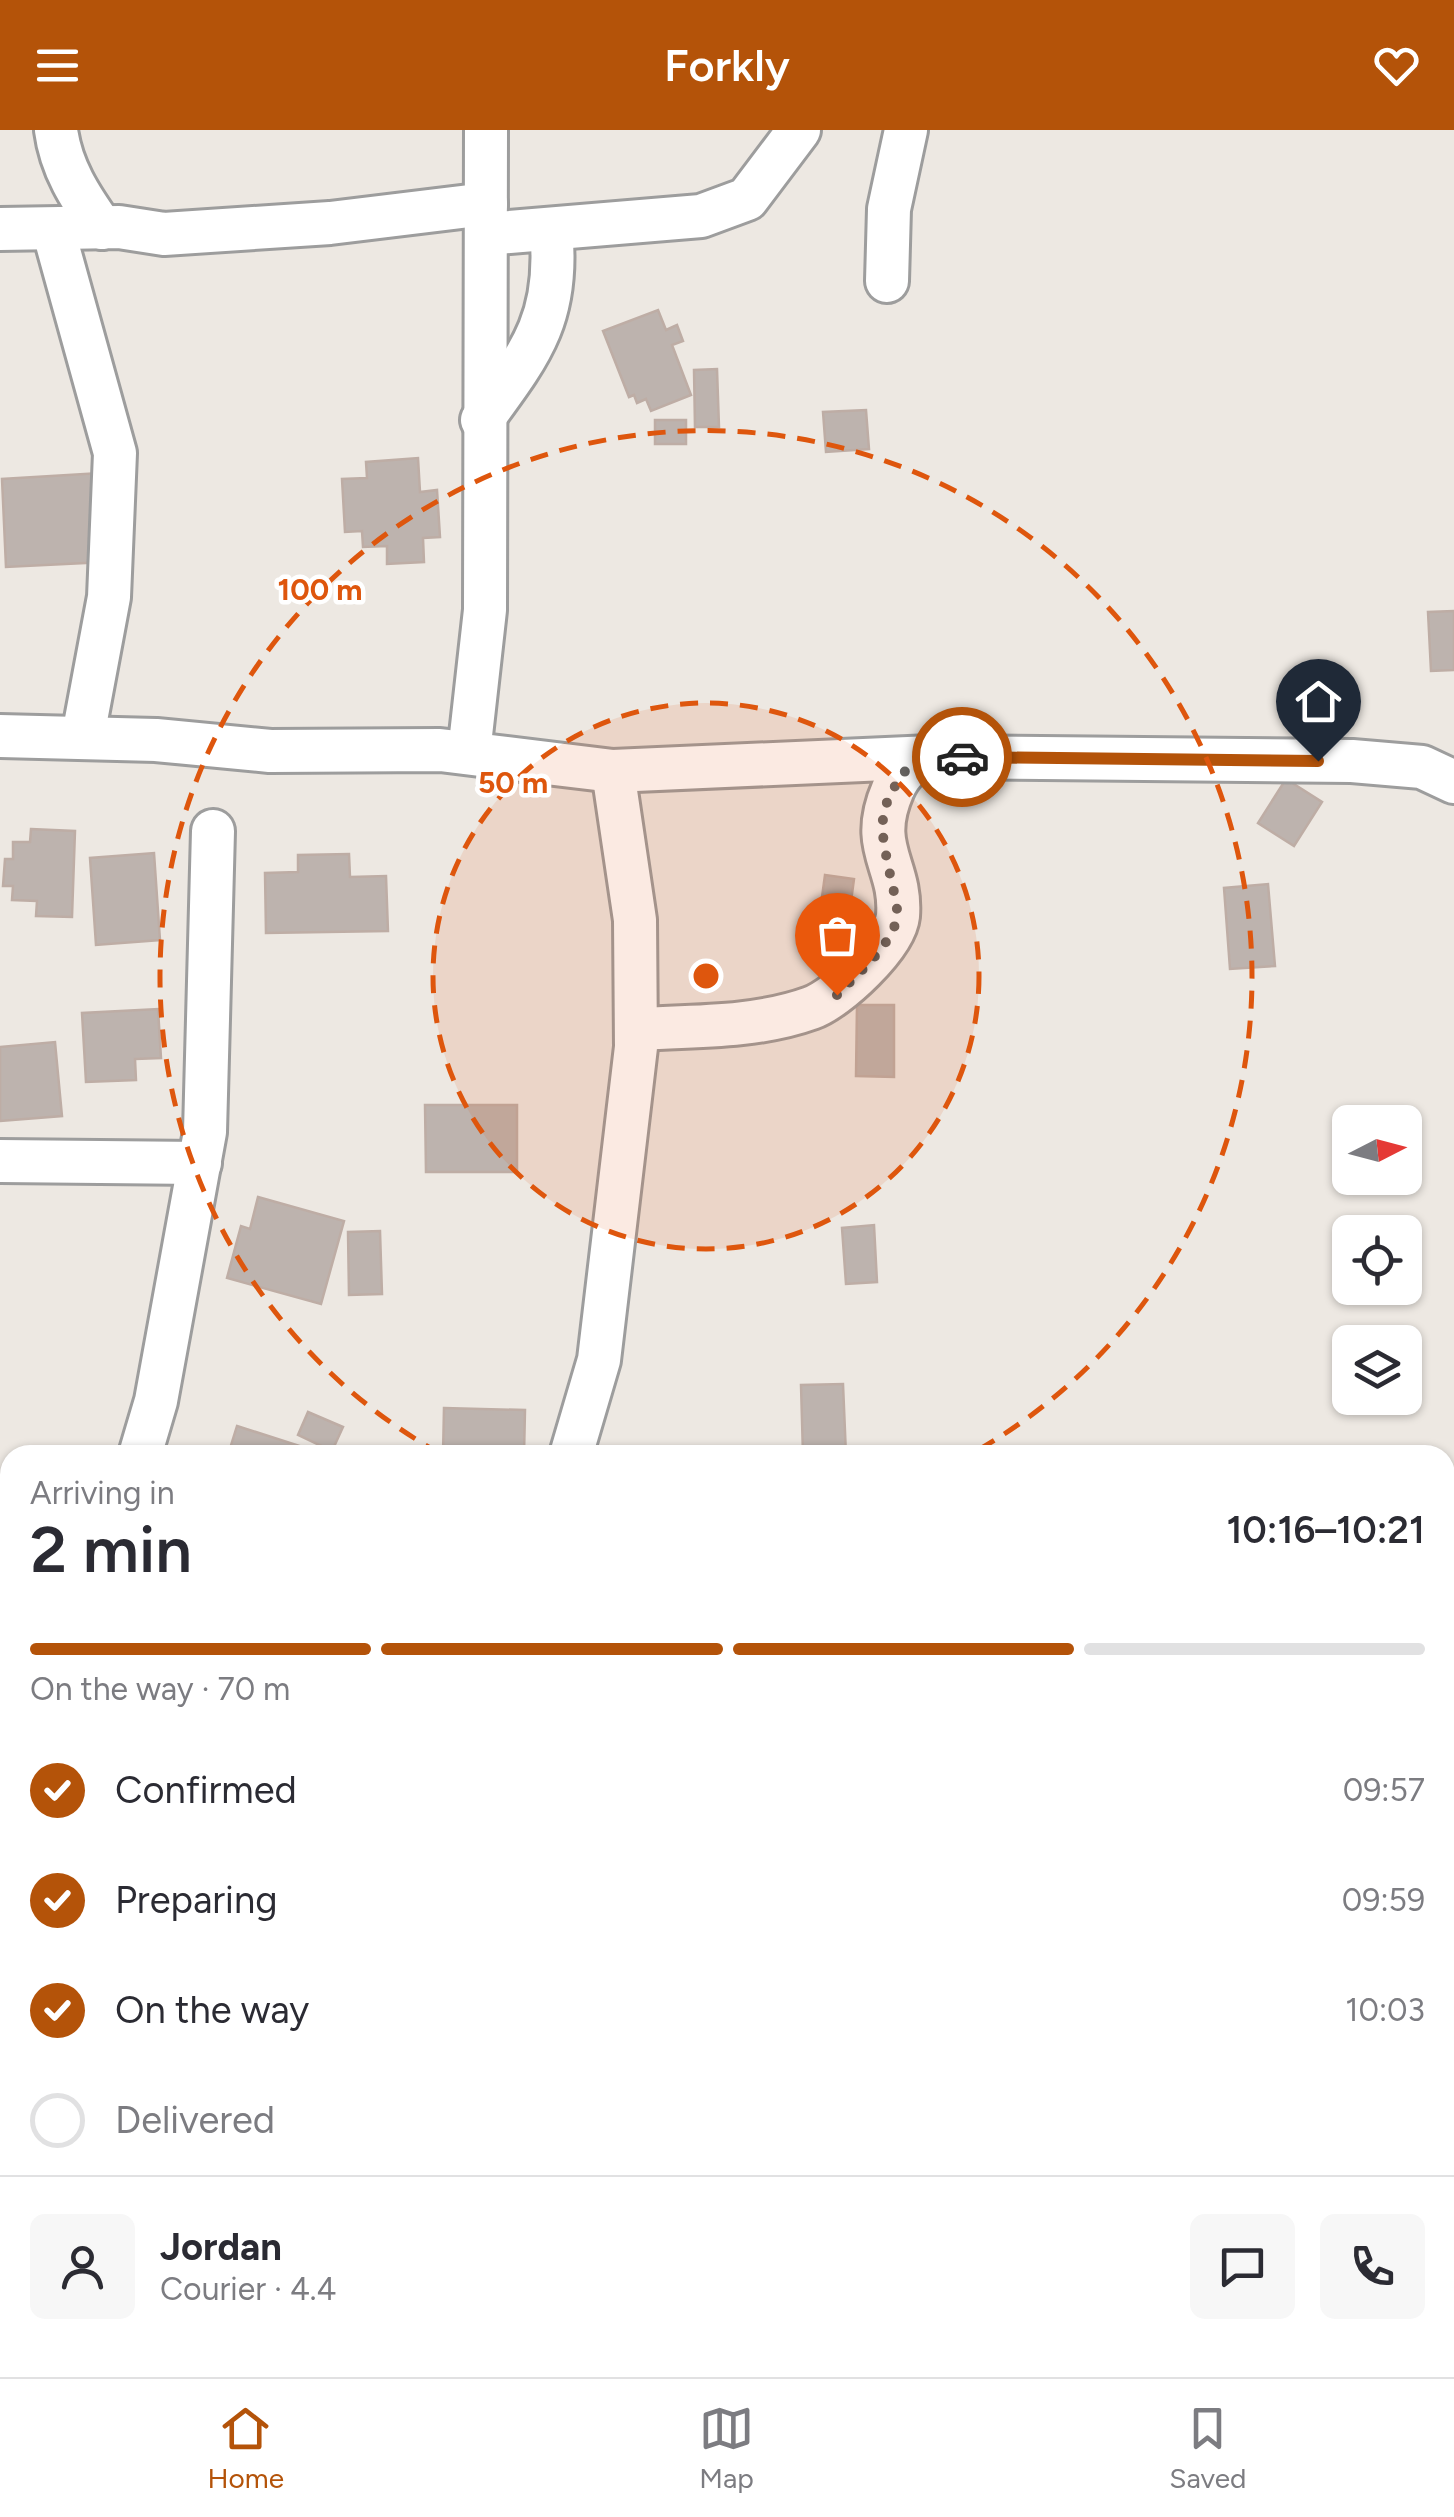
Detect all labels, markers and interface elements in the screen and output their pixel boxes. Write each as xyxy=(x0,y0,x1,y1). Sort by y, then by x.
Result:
icon: menu xyxy=(30,38,85,93)
text: Forkly xyxy=(664,38,790,92)
icon: heart xyxy=(1369,38,1424,93)
text: 100 m xyxy=(278,571,362,608)
pin xyxy=(1276,659,1361,762)
icon: home xyxy=(1291,674,1346,729)
courier xyxy=(912,707,1012,807)
icon: car xyxy=(935,730,990,785)
text: 50 m xyxy=(478,764,548,801)
pin xyxy=(795,893,880,996)
icon: bag xyxy=(810,908,865,963)
centre of rings xyxy=(688,958,724,994)
north arrow xyxy=(1332,1105,1422,1195)
map controls xyxy=(1332,1105,1422,1415)
button: locate xyxy=(1332,1215,1422,1305)
button: layers xyxy=(1332,1325,1422,1415)
text: Arriving in xyxy=(30,1474,175,1512)
text: 10:16–10:21 xyxy=(1226,1507,1425,1553)
text: 2 min xyxy=(30,1510,192,1588)
text: On the way · 70 m xyxy=(30,1670,290,1708)
icon: check xyxy=(30,1763,85,1818)
text: Confirmed xyxy=(115,1767,297,1813)
text: 09:57 xyxy=(1343,1771,1425,1809)
icon: check xyxy=(30,1873,85,1928)
text: Preparing xyxy=(115,1877,277,1923)
text: 09:59 xyxy=(1342,1881,1425,1919)
icon: check xyxy=(30,1983,85,2038)
text: On the way xyxy=(115,1987,309,2033)
text: 10:03 xyxy=(1345,1991,1425,2029)
text: Delivered xyxy=(115,2097,275,2143)
button: person xyxy=(30,2214,135,2319)
button: chat xyxy=(1190,2214,1295,2319)
button: phone xyxy=(1320,2214,1425,2319)
text: Jordan xyxy=(160,2224,282,2270)
text: Courier · 4.4 xyxy=(160,2270,336,2308)
tab: Home xyxy=(208,2401,284,2495)
tab: Map xyxy=(699,2401,754,2495)
tab: Saved xyxy=(1169,2401,1246,2495)

